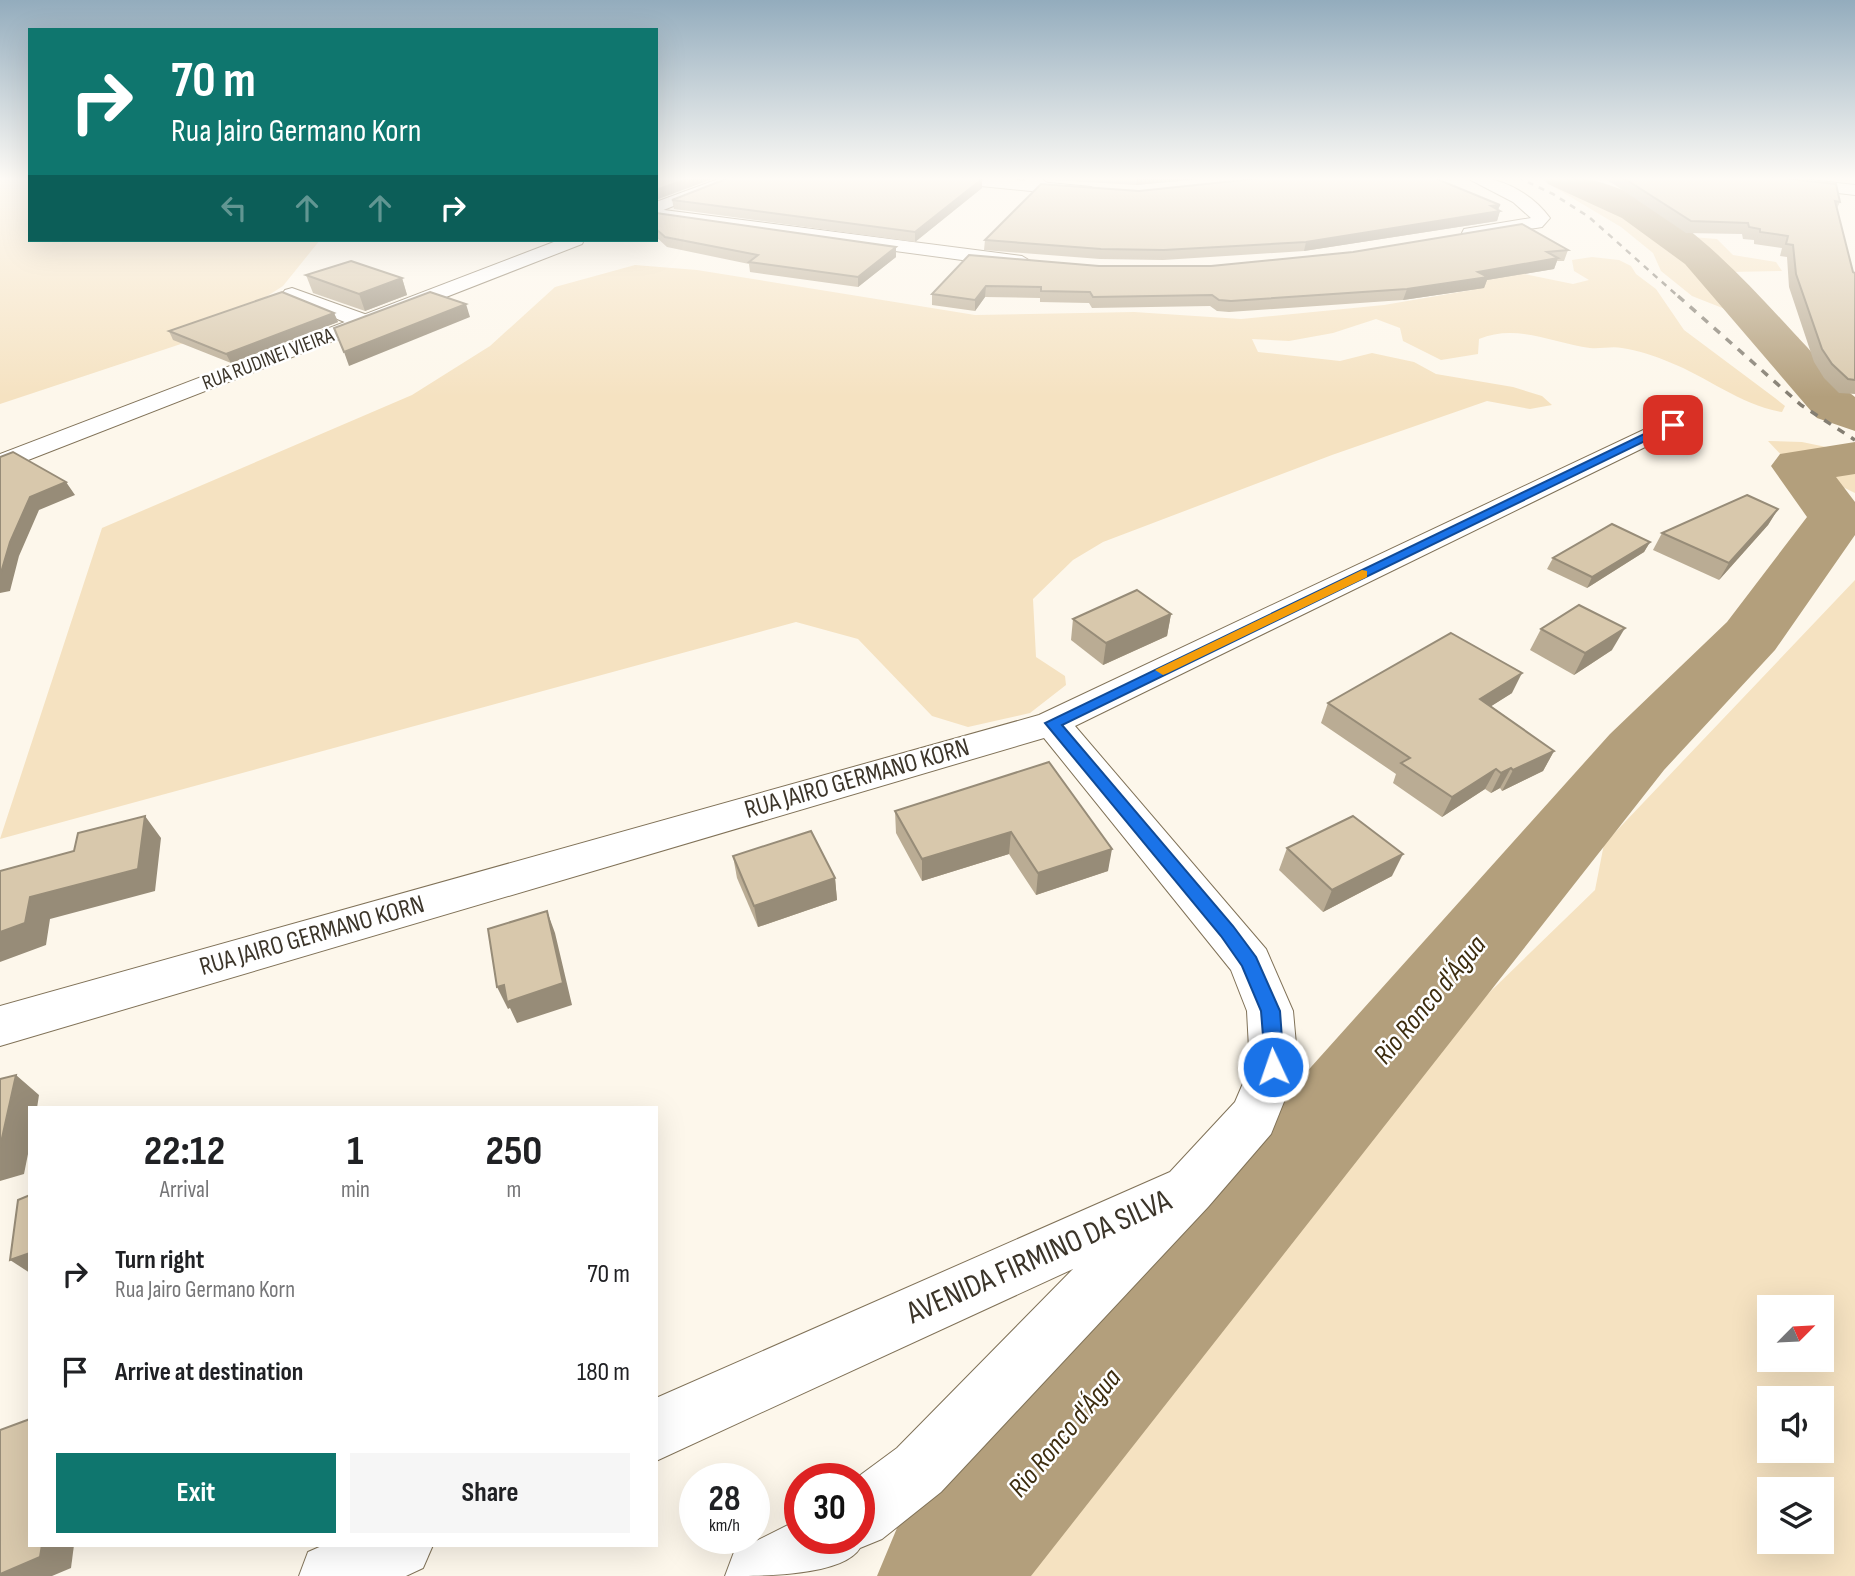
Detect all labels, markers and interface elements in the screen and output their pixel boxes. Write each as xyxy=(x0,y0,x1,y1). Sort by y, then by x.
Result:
text: 70 m xyxy=(171,52,256,111)
icon: right xyxy=(56,56,147,147)
text: Rua Jairo Germano Korn xyxy=(171,112,422,151)
icon: left xyxy=(215,189,253,227)
icon: ahead xyxy=(288,189,326,227)
icon: ahead xyxy=(361,189,399,227)
icon: right xyxy=(434,189,472,227)
street label: RUA RUDINEI VIEIRA xyxy=(199,322,338,396)
pin xyxy=(1643,395,1703,455)
icon: arrive xyxy=(1654,406,1692,444)
street label: RUA JAIRO GERMANO KORN xyxy=(741,732,973,826)
street label: RUA JAIRO GERMANO KORN xyxy=(196,889,428,983)
water label: Rio Ronco d'Água xyxy=(1367,929,1494,1071)
position arrow xyxy=(1236,1030,1310,1104)
text: 22:12 xyxy=(144,1126,225,1177)
text: 1 xyxy=(347,1126,364,1177)
text: 250 xyxy=(485,1126,542,1177)
text: Arrival xyxy=(160,1176,209,1204)
text: min xyxy=(341,1176,370,1204)
text: m xyxy=(507,1176,521,1204)
street label: AVENIDA FIRMINO DA SILVA xyxy=(900,1181,1178,1333)
text: Turn right xyxy=(115,1245,204,1276)
icon: right xyxy=(56,1255,94,1293)
text: 70 m xyxy=(587,1259,630,1290)
text: Rua Jairo Germano Korn xyxy=(115,1276,295,1304)
north arrow xyxy=(1757,1295,1834,1372)
map controls xyxy=(1757,1295,1834,1554)
icon: arrive xyxy=(56,1353,94,1391)
text: Arrive at destination xyxy=(115,1357,303,1388)
text: 180 m xyxy=(577,1357,630,1388)
water label: Rio Ronco d'Água xyxy=(1002,1362,1129,1504)
button: sound xyxy=(1757,1386,1834,1463)
button: Exit xyxy=(56,1453,336,1533)
button: Share xyxy=(350,1453,630,1533)
speed limit sign: 30 xyxy=(784,1463,875,1554)
button: layers xyxy=(1757,1477,1834,1554)
text: 28 xyxy=(709,1478,740,1521)
text: km/h xyxy=(709,1515,740,1536)

